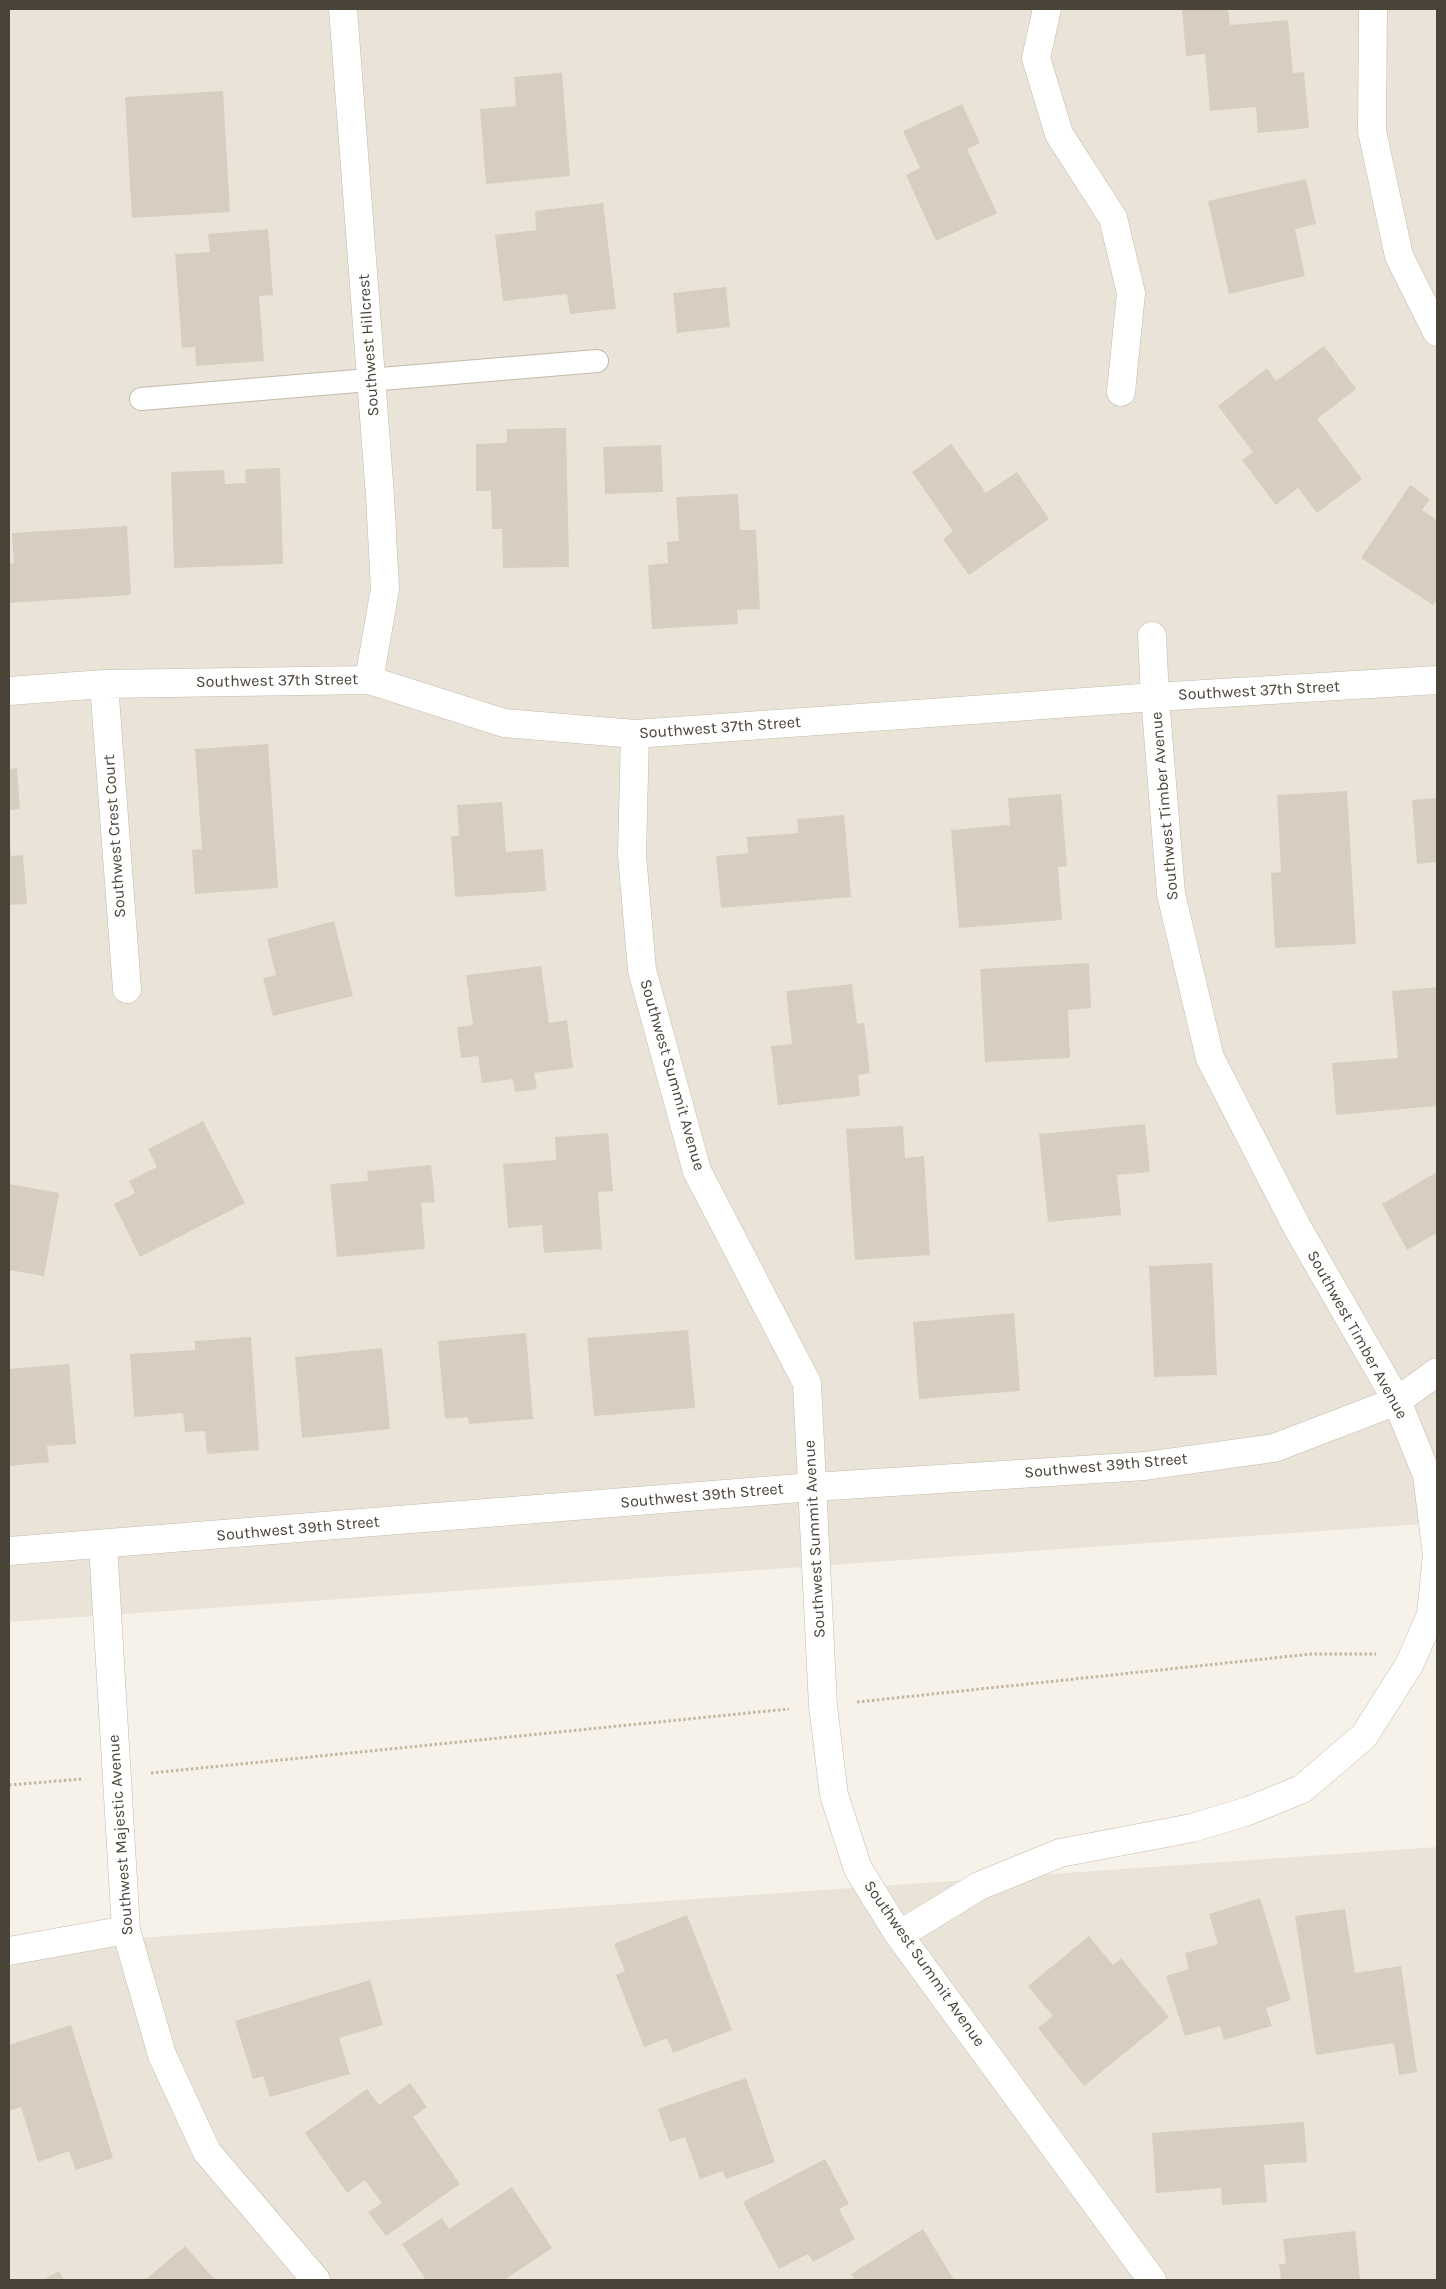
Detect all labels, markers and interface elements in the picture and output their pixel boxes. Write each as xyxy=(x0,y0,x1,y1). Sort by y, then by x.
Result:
street label: Southwest Hillcrest xyxy=(354,273,384,417)
street label: Southwest 37th Street xyxy=(196,670,358,692)
street label: Southwest 37th Street xyxy=(1178,677,1340,705)
street label: Southwest Timber Avenue xyxy=(1147,711,1183,901)
street label: Southwest 37th Street xyxy=(638,713,802,743)
street label: Southwest Crest Court xyxy=(100,754,130,918)
street label: Southwest Summit Avenue xyxy=(635,977,709,1173)
street label: Southwest Timber Avenue xyxy=(1303,1247,1411,1423)
street label: Southwest Summit Avenue xyxy=(800,1439,830,1639)
street label: Southwest 39th Street xyxy=(1024,1449,1188,1483)
street label: Southwest 39th Street xyxy=(620,1479,784,1513)
street label: Southwest 39th Street xyxy=(216,1512,380,1546)
street label: Southwest Majestic Avenue xyxy=(104,1734,138,1936)
street label: Southwest Summit Avenue xyxy=(859,1877,989,2051)

